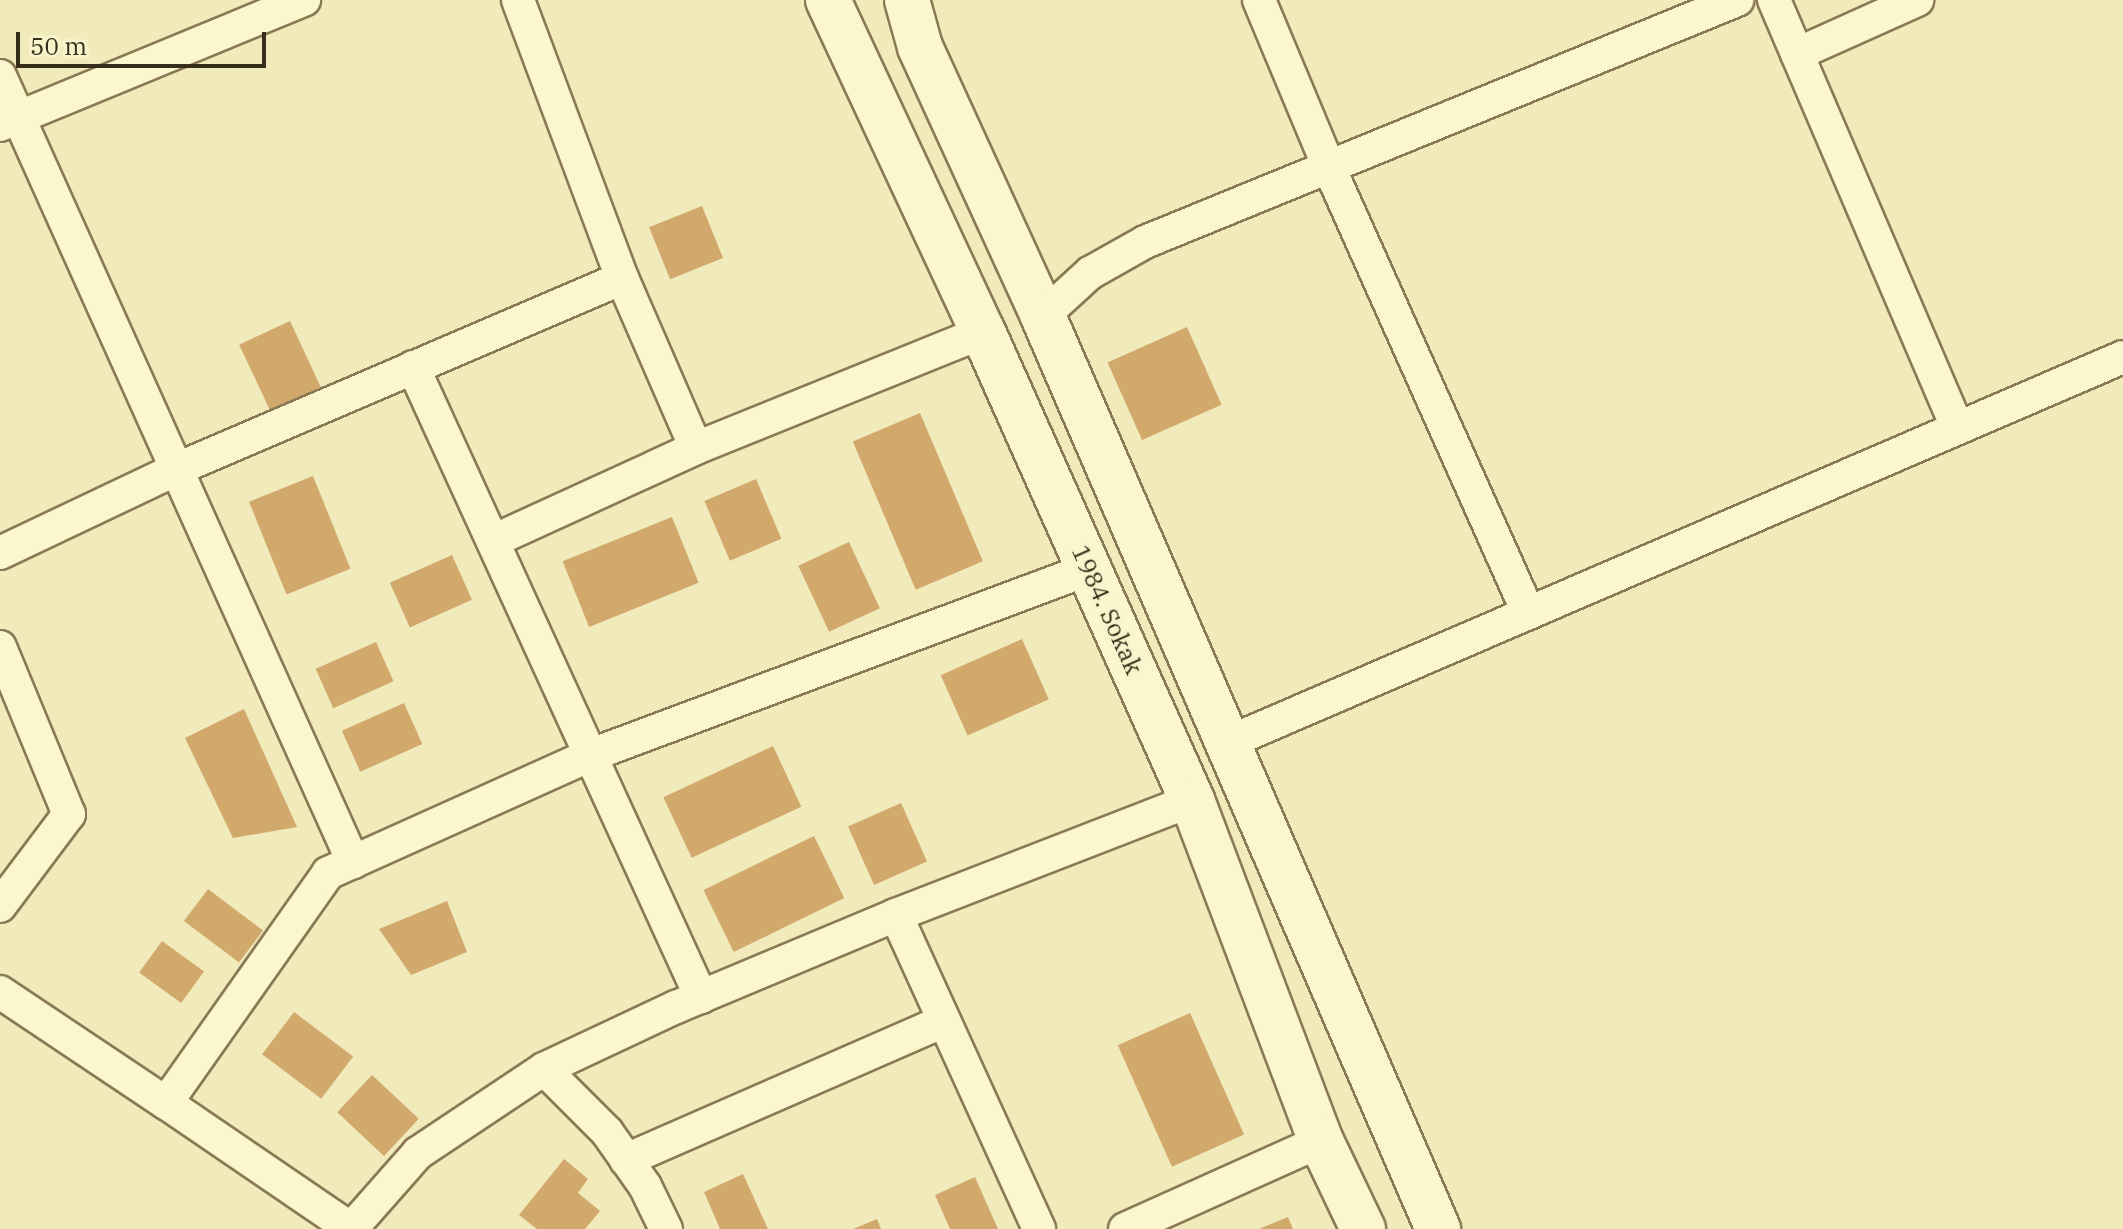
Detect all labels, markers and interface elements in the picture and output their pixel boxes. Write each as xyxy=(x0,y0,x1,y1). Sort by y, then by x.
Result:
scale bar xyxy=(20,16,270,66)
text: 50 m xyxy=(30,30,87,62)
street label: 1984. Sokak xyxy=(1066,541,1148,679)

